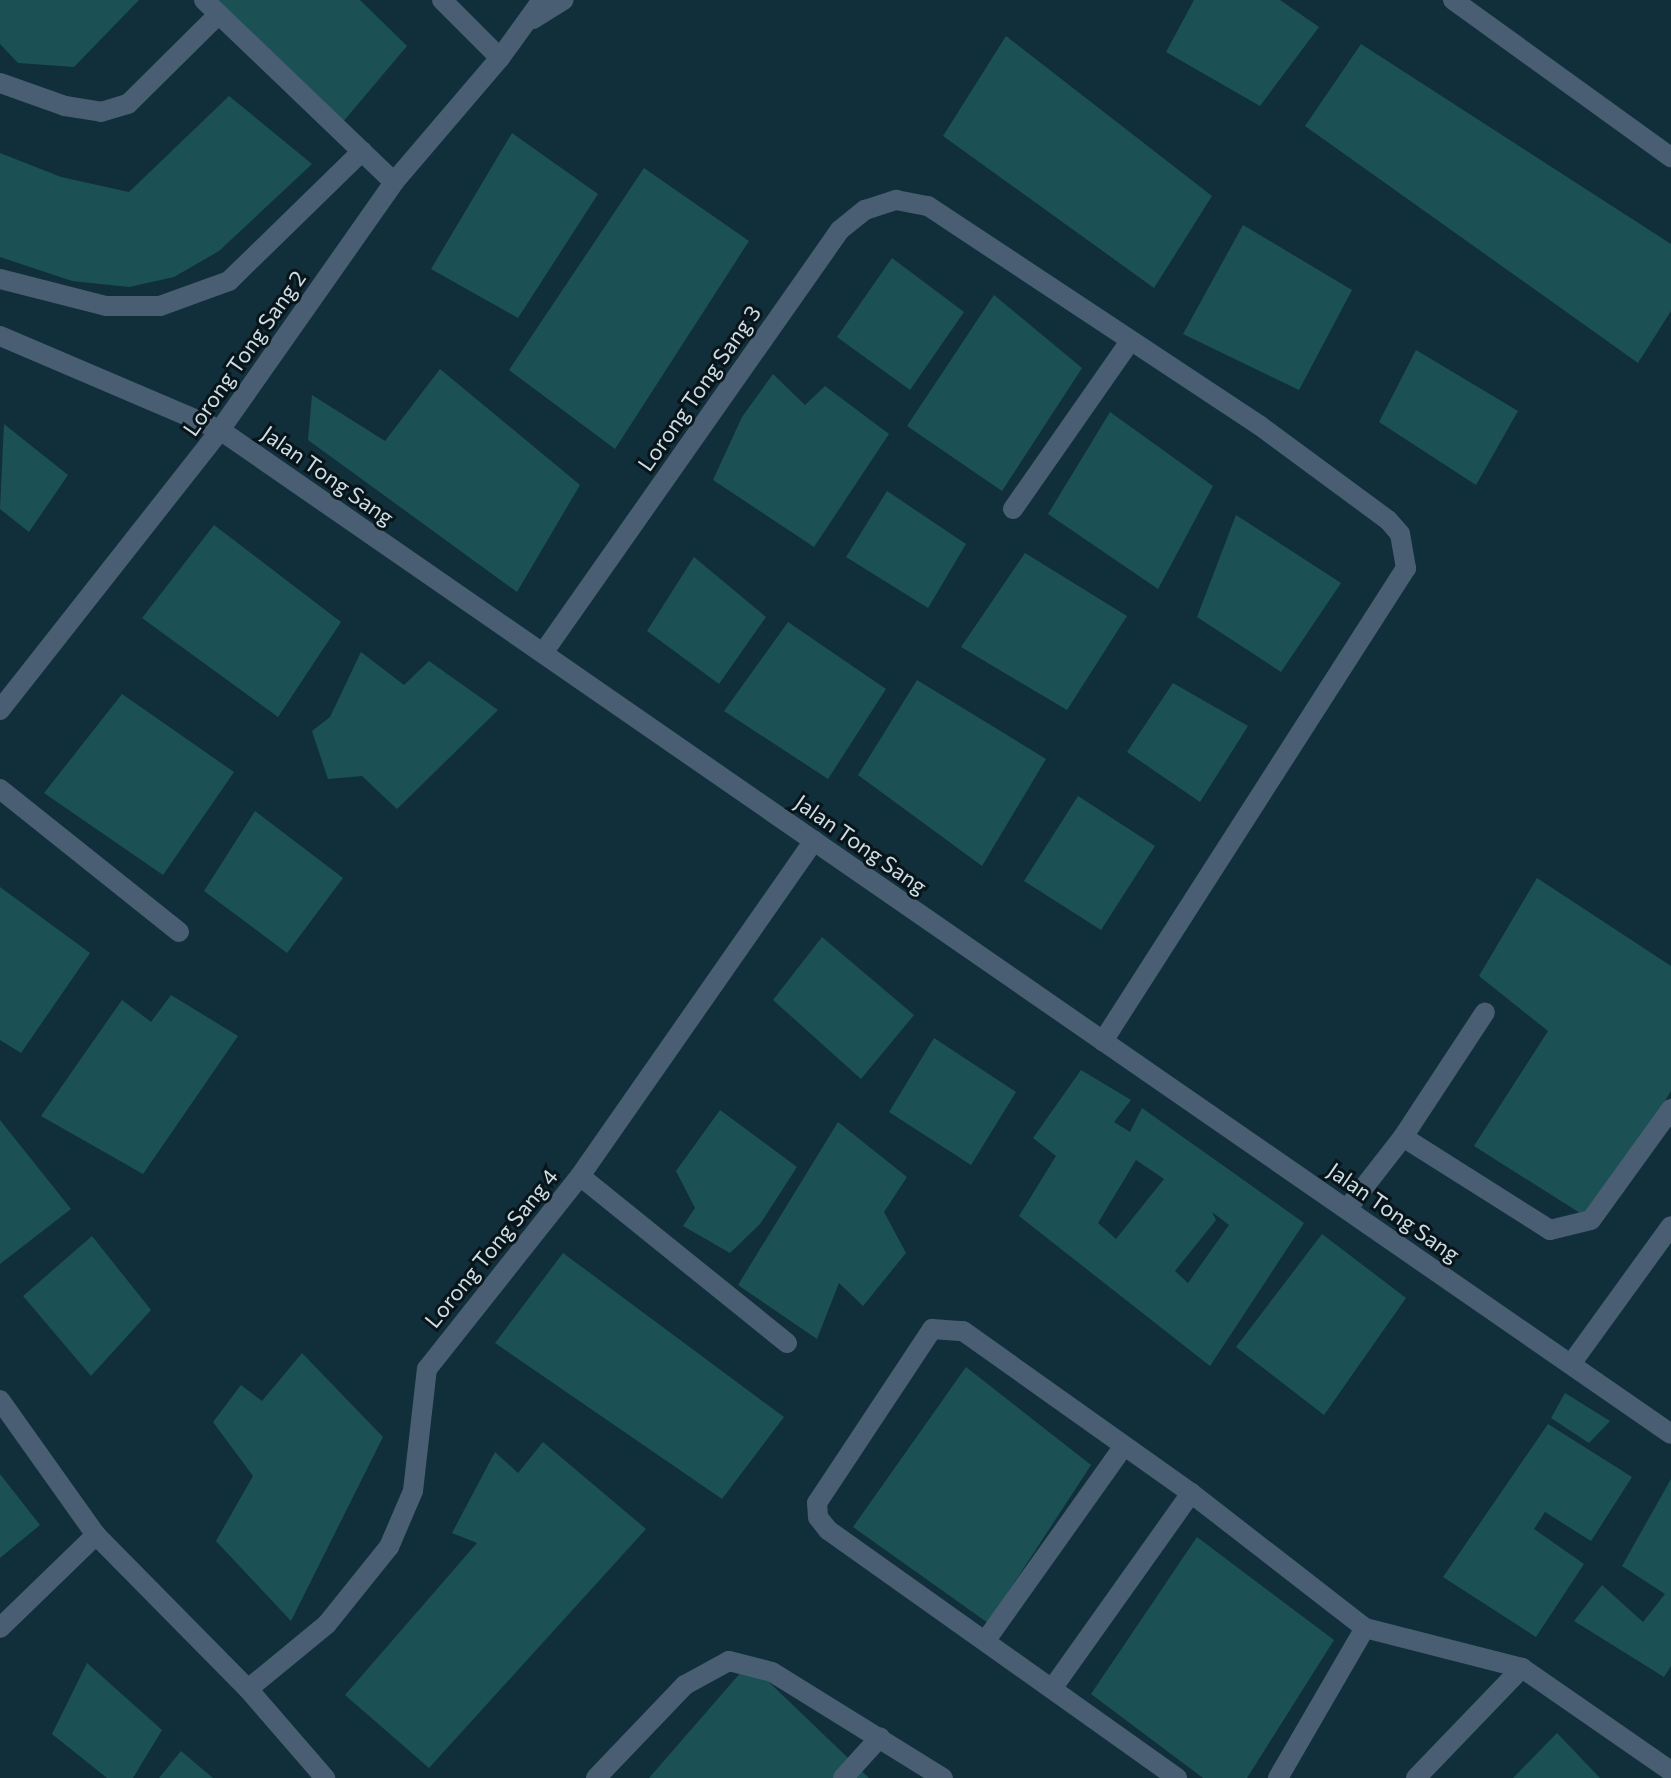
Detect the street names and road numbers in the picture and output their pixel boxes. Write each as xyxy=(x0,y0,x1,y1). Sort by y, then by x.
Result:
street label: Lorong Tong Sang 2 xyxy=(177,265,311,441)
street label: Lorong Tong Sang 3 xyxy=(632,300,766,476)
street label: Jalan Tong Sang xyxy=(257,420,399,530)
street label: Jalan Tong Sang xyxy=(790,789,932,899)
street label: Jalan Tong Sang xyxy=(1323,1157,1465,1267)
street label: Lorong Tong Sang 4 xyxy=(419,1163,563,1333)

